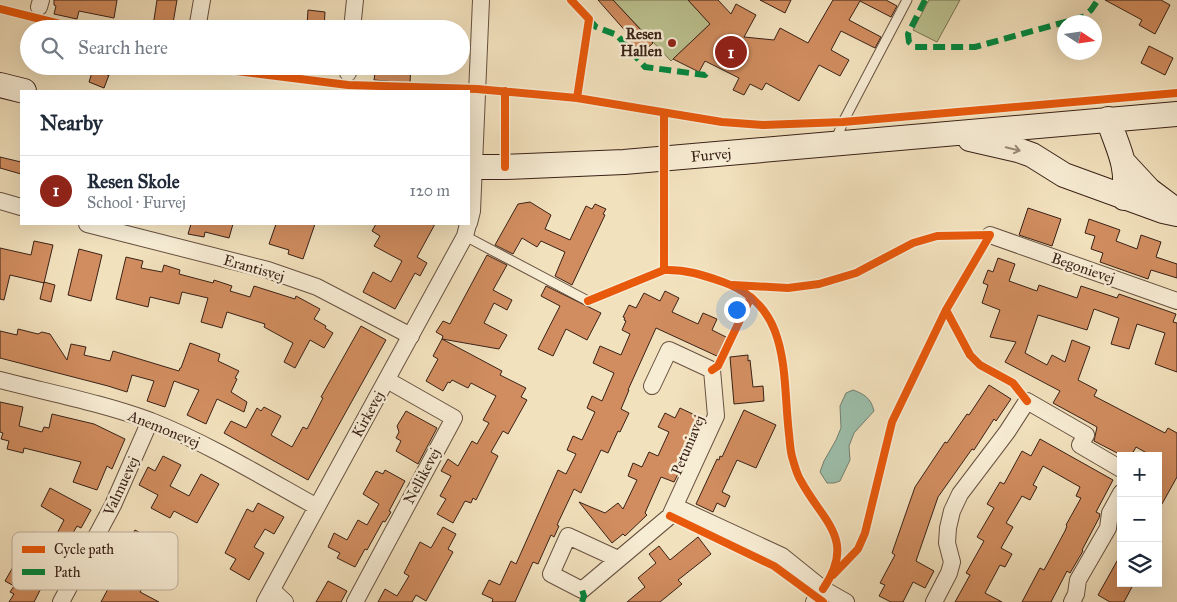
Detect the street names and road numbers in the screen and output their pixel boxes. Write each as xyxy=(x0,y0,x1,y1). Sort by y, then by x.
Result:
street label: Furvej xyxy=(690,144,732,166)
street label: Begonievej xyxy=(1049,249,1117,287)
street label: Erantisvej xyxy=(221,251,287,285)
street label: Kirkevej xyxy=(348,388,388,440)
street label: Anemonevej xyxy=(125,406,203,452)
street label: Petuniavej xyxy=(667,412,709,478)
street label: Nellikevej xyxy=(400,445,444,507)
street label: Valmuevej xyxy=(99,454,143,519)

